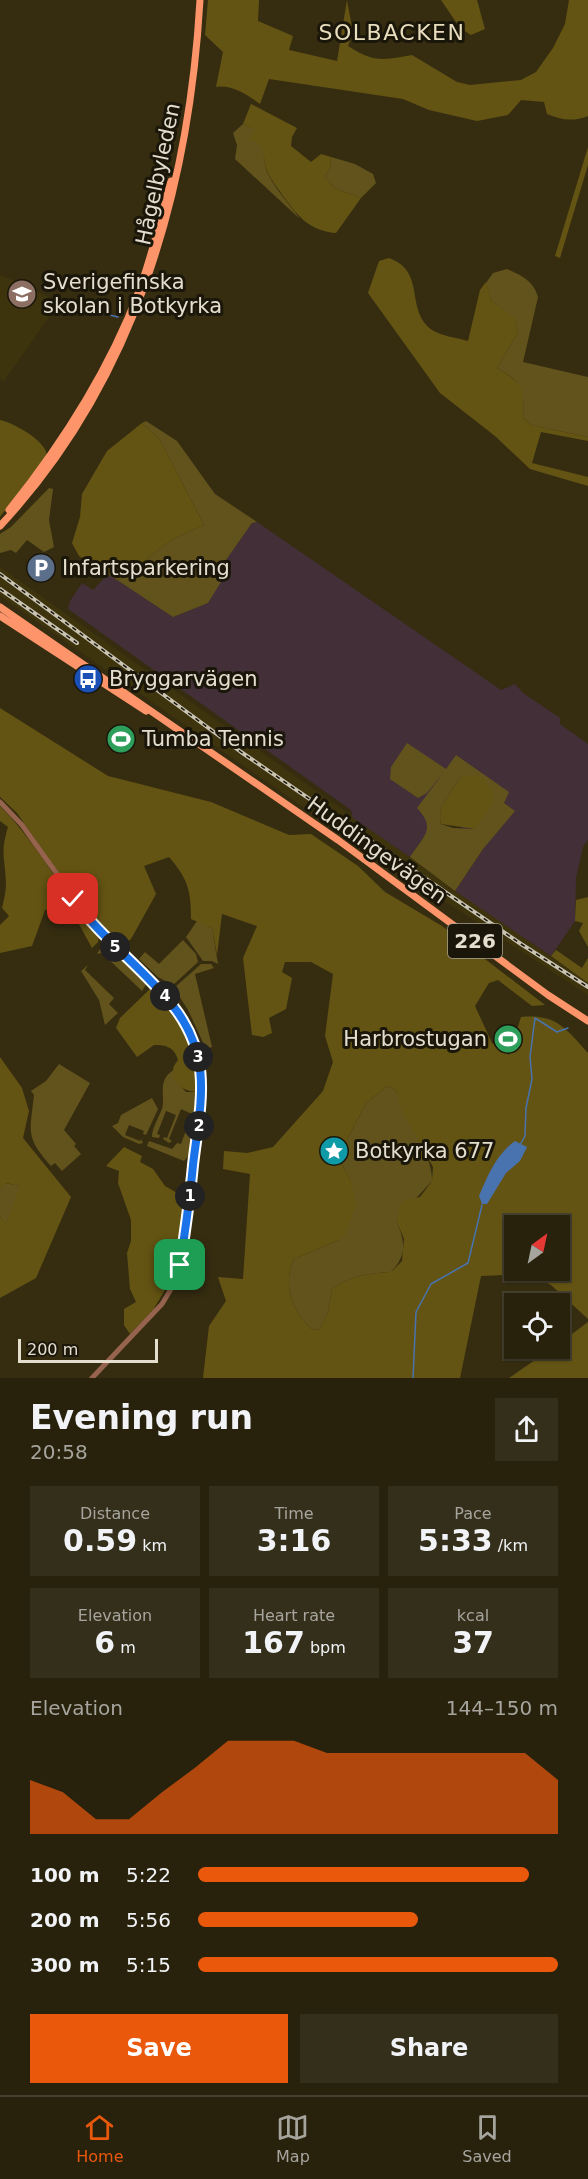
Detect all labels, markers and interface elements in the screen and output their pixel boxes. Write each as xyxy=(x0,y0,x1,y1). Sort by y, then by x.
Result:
district label: SOLBACKEN xyxy=(319,20,465,45)
street label: Hågelbyleden xyxy=(130,100,185,247)
place label: Sverigefinska skolan i Botkyrka xyxy=(43,270,222,318)
school or university icon: Sverigefinska skolan i Botkyrka xyxy=(6,278,38,310)
parking icon: Infartsparkering xyxy=(25,552,57,584)
place label: Infartsparkering xyxy=(62,556,230,580)
bus stop icon: Bryggarvägen xyxy=(72,663,104,695)
place label: Bryggarvägen xyxy=(109,667,258,691)
sports icon: Tumba Tennis xyxy=(105,723,137,755)
place label: Tumba Tennis xyxy=(141,727,284,751)
street label: Huddingevägen xyxy=(303,792,451,908)
pin xyxy=(47,873,98,924)
icon: check xyxy=(56,882,89,915)
road number: 226 xyxy=(448,924,502,958)
pin: 5 xyxy=(100,932,130,962)
text: 5 xyxy=(109,937,121,956)
pin: 4 xyxy=(150,981,180,1011)
text: 4 xyxy=(159,986,171,1005)
sports icon: Harbrostugan xyxy=(492,1023,524,1055)
place label: Harbrostugan xyxy=(343,1027,487,1051)
pin: 3 xyxy=(183,1042,213,1072)
text: 3 xyxy=(192,1047,204,1066)
pin: 2 xyxy=(184,1111,214,1141)
text: 2 xyxy=(193,1116,205,1135)
place icon: Botkyrka 677 xyxy=(318,1135,350,1167)
place label: Botkyrka 677 xyxy=(355,1139,494,1163)
pin: 1 xyxy=(175,1181,205,1211)
text: 1 xyxy=(184,1186,196,1205)
north arrow xyxy=(504,1215,570,1281)
map controls xyxy=(504,1215,570,1359)
pin xyxy=(154,1239,205,1290)
icon: arrive xyxy=(163,1248,196,1281)
button: locate xyxy=(504,1293,570,1359)
scale bar xyxy=(18,1336,158,1364)
text: 200 m xyxy=(27,1340,78,1359)
text: Evening run xyxy=(30,1398,253,1437)
button: share xyxy=(495,1398,558,1461)
text: 20:58 xyxy=(30,1440,88,1464)
text: Distance xyxy=(80,1504,150,1523)
text: Time xyxy=(274,1504,314,1523)
text: Pace xyxy=(454,1504,492,1523)
text: 0.59 xyxy=(63,1523,137,1558)
text: 3:16 xyxy=(257,1523,331,1558)
text: 5:33 xyxy=(418,1523,493,1558)
text: km xyxy=(137,1536,167,1555)
text: /km xyxy=(493,1536,528,1555)
text: Elevation xyxy=(78,1606,152,1625)
text: Heart rate xyxy=(253,1606,335,1625)
text: kcal xyxy=(457,1606,489,1625)
text: 6 xyxy=(94,1625,115,1660)
text: 167 xyxy=(242,1625,305,1660)
text: 37 xyxy=(452,1625,494,1660)
text: m xyxy=(115,1638,136,1657)
text: bpm xyxy=(305,1638,346,1657)
text: Elevation xyxy=(30,1696,123,1720)
text: 144–150 m xyxy=(446,1696,558,1720)
text: 100 m xyxy=(30,1863,100,1887)
text: 5:22 xyxy=(126,1863,171,1887)
text: 200 m xyxy=(30,1908,100,1932)
text: 5:56 xyxy=(126,1908,171,1932)
text: 300 m xyxy=(30,1953,100,1977)
text: 5:15 xyxy=(126,1953,171,1977)
button: Save xyxy=(30,2014,288,2083)
button: Share xyxy=(300,2014,558,2083)
tab: Home xyxy=(76,2111,124,2166)
tab: Map xyxy=(276,2111,310,2166)
tab: Saved xyxy=(462,2111,512,2166)

